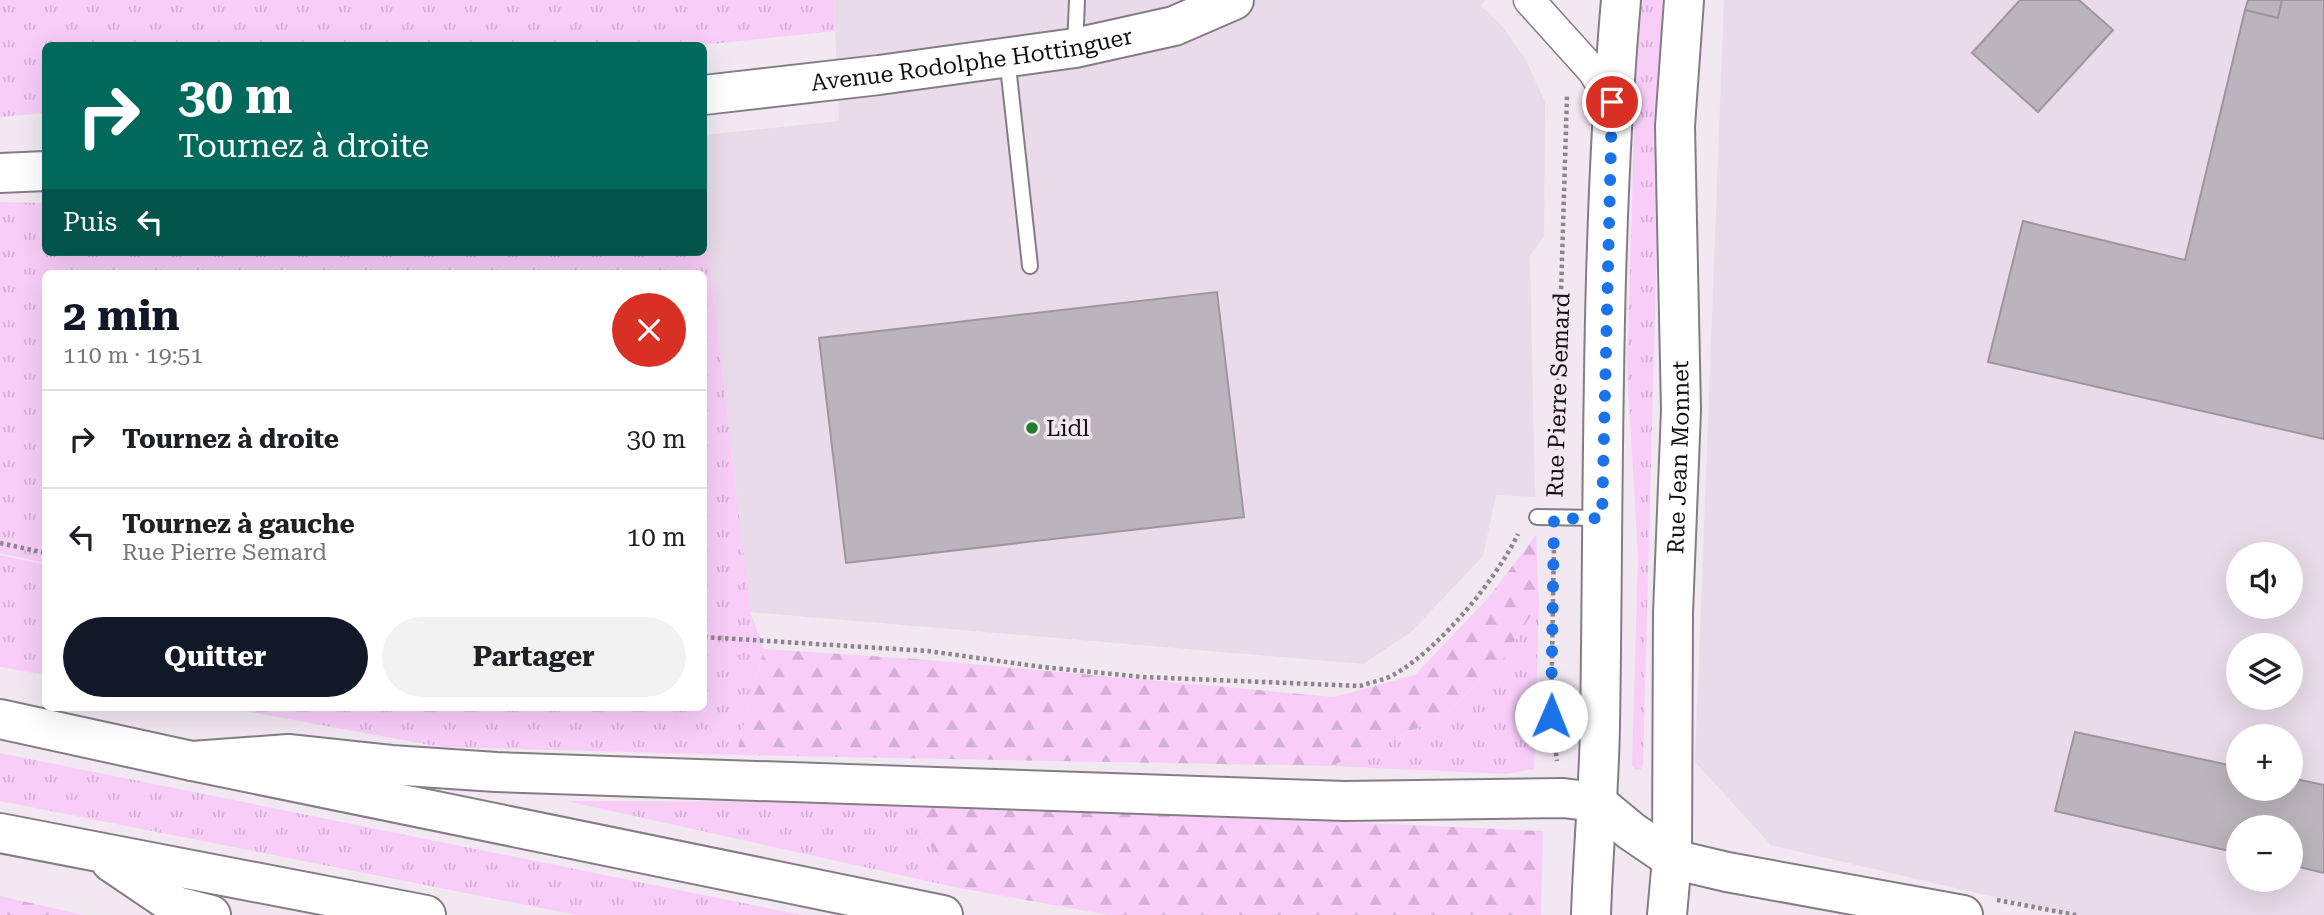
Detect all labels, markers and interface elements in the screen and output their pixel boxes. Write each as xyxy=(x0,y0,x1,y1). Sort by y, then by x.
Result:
street label: Avenue Rodolphe Hottinguer xyxy=(810,23,1135,97)
text: 30 m xyxy=(178,68,293,125)
icon: right xyxy=(63,70,154,161)
pin xyxy=(1582,72,1642,132)
icon: arrive xyxy=(1593,83,1631,121)
text: Tournez à droite xyxy=(178,127,429,165)
icon: left xyxy=(131,203,169,241)
text: Puis xyxy=(63,207,117,237)
text: 2 min xyxy=(63,291,180,340)
street label: Rue Pierre Semard xyxy=(1541,292,1576,498)
button: close xyxy=(612,293,686,367)
text: 110 m · 19:51 xyxy=(63,342,203,369)
street label: Rue Jean Monnet xyxy=(1662,360,1695,555)
place label: Lidl xyxy=(1046,415,1089,442)
icon: right xyxy=(63,420,101,458)
marker: Lidl xyxy=(1024,420,1040,436)
text: Tournez à droite xyxy=(122,424,339,454)
text: 30 m xyxy=(627,424,686,454)
text: Tournez à gauche xyxy=(122,509,355,539)
icon: left xyxy=(63,518,101,556)
text: 10 m xyxy=(627,522,686,552)
text: Rue Pierre Semard xyxy=(122,539,327,566)
map controls xyxy=(2226,542,2303,892)
button: sound xyxy=(2226,542,2303,619)
button: Quitter xyxy=(63,617,368,697)
button: Partager xyxy=(382,617,686,697)
button: layers xyxy=(2226,633,2303,710)
position arrow xyxy=(1514,679,1588,753)
button: + xyxy=(2226,724,2303,801)
button: − xyxy=(2226,815,2303,892)

